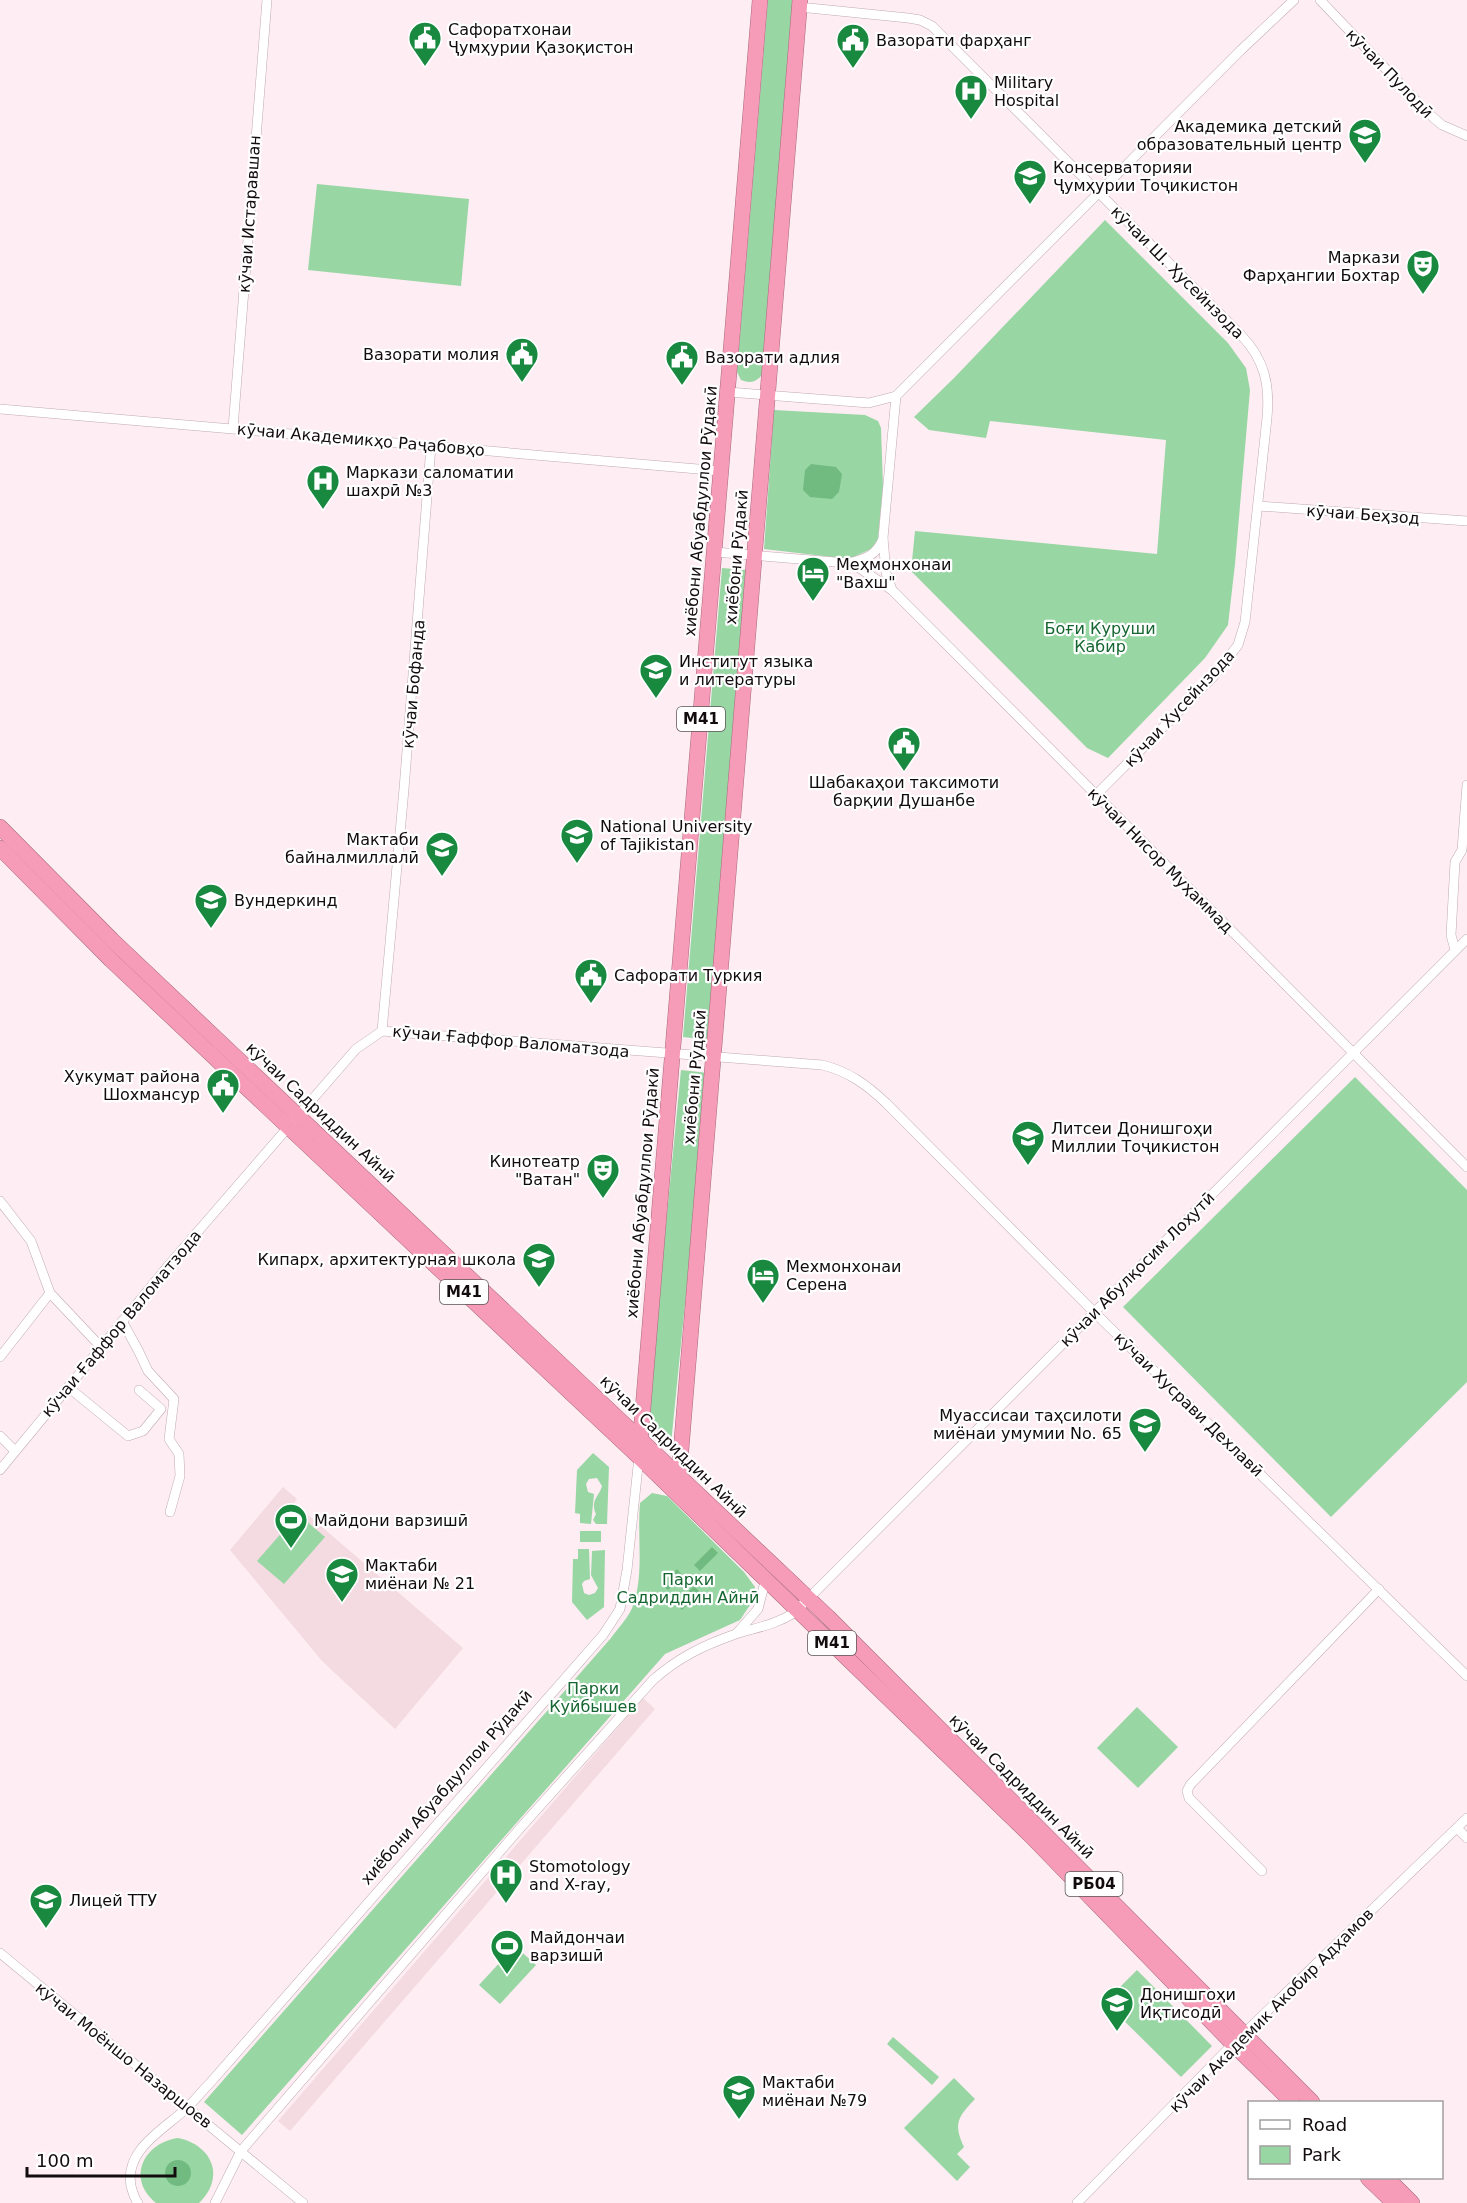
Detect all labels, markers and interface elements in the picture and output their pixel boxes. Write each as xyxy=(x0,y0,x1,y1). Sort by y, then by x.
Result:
public building icon: Сафоратхонаи Ҷумҳурии Қазоқистон xyxy=(407,20,443,67)
place label: Сафоратхонаи Ҷумҳурии Қазоқистон xyxy=(448,20,633,57)
public building icon: Вазорати фарҳанг xyxy=(835,22,871,69)
street label: кӯчаи Пулодӣ xyxy=(1342,25,1437,122)
place label: Вазорати фарҳанг xyxy=(876,31,1032,50)
hospital icon: Military Hospital xyxy=(953,73,989,120)
place label: Military Hospital xyxy=(994,73,1059,110)
place label: Академика детский образовательный центр xyxy=(1137,117,1342,154)
school or university icon: Академика детский образовательный центр xyxy=(1347,117,1383,164)
street label: кӯчаи Истаравшан xyxy=(235,135,264,294)
school or university icon: Консерваторияи Ҷумҳурии Тоҷикистон xyxy=(1012,158,1048,205)
place label: Консерваторияи Ҷумҳурии Тоҷикистон xyxy=(1053,158,1238,195)
street label: кӯчаи Ш. Ҳусейнзода xyxy=(1107,202,1248,343)
place label: Маркази Фарҳангии Бохтар xyxy=(1243,248,1400,285)
theatre icon: Маркази Фарҳангии Бохтар xyxy=(1405,248,1441,295)
public building icon: Вазорати молия xyxy=(504,336,540,383)
public building icon: Вазорати адлия xyxy=(664,339,700,386)
place label: Вазорати молия xyxy=(363,345,499,364)
place label: Вазорати адлия xyxy=(705,348,840,367)
street label: хиёбони Абуабдуллои Рӯдакӣ xyxy=(680,385,721,637)
street label: кӯчаи Академикҳо Раҷабовҳо xyxy=(236,419,486,460)
hospital icon: Маркази саломатии шахрӣ №3 xyxy=(305,463,341,510)
place label: Маркази саломатии шахрӣ №3 xyxy=(346,463,514,500)
street label: хиёбони Рӯдакӣ xyxy=(721,489,752,625)
street label: кӯчаи Беҳзод xyxy=(1306,501,1420,528)
hotel icon: Меҳмонхонаи "Вахш" xyxy=(795,555,831,602)
place label: Меҳмонхонаи "Вахш" xyxy=(836,555,951,592)
street label: кӯчаи Бофанда xyxy=(398,619,429,749)
park label: Боғи Куруши Кабир xyxy=(1044,619,1156,656)
street label: кӯчаи Хусейнзода xyxy=(1120,646,1238,771)
school or university icon: Институт языка и литературы xyxy=(638,652,674,699)
place label: Институт языка и литературы xyxy=(679,652,813,689)
road number: M41 xyxy=(677,707,725,731)
public building icon: Шабакаҳои таксимоти барқии Душанбе xyxy=(886,725,922,772)
place label: Шабакаҳои таксимоти барқии Душанбе xyxy=(809,773,999,810)
street label: кӯчаи Нисор Муҳаммад xyxy=(1084,784,1237,937)
school or university icon: National University of Tajikistan xyxy=(559,817,595,864)
place label: National University of Tajikistan xyxy=(600,817,752,854)
place label: Мактаби байналмиллалӣ xyxy=(285,830,419,867)
school or university icon: Мактаби байналмиллалӣ xyxy=(424,830,460,877)
school or university icon: Вундеркинд xyxy=(193,882,229,929)
place label: Вундеркинд xyxy=(234,891,338,910)
public building icon: Сафорати Туркия xyxy=(573,957,609,1004)
place label: Сафорати Туркия xyxy=(614,966,762,985)
street label: хиёбони Рӯдакӣ xyxy=(679,1009,710,1145)
street label: кӯчаи Ғаффор Валоматзода xyxy=(392,1022,630,1061)
street label: кӯчаи Садриддин Айнӣ xyxy=(242,1038,399,1186)
place label: Хукумат района Шохмансур xyxy=(64,1067,200,1104)
public building icon: Хукумат района Шохмансур xyxy=(205,1067,241,1114)
street label: хиёбони Абуабдуллои Рӯдакӣ xyxy=(622,1067,663,1319)
school or university icon: Литсеи Донишгоҳи Миллии Тоҷикистон xyxy=(1010,1119,1046,1166)
place label: Литсеи Донишгоҳи Миллии Тоҷикистон xyxy=(1051,1119,1219,1156)
place label: Кинотеатр "Ватан" xyxy=(490,1152,580,1189)
theatre icon: Кинотеатр "Ватан" xyxy=(585,1152,621,1199)
street label: кӯчаи Абулқосим Лоҳутӣ xyxy=(1056,1188,1219,1351)
street label: кӯчаи Ғаффор Валоматзода xyxy=(38,1226,205,1421)
school or university icon: Кипарх, архитектурная школа xyxy=(521,1241,557,1288)
place label: Кипарх, архитектурная школа xyxy=(257,1250,516,1269)
hotel icon: Мехмонхонаи Серена xyxy=(745,1257,781,1304)
place label: Мехмонхонаи Серена xyxy=(786,1257,901,1294)
road number: M41 xyxy=(440,1280,488,1304)
street label: кӯчаи Хусрави Дехлавӣ xyxy=(1110,1328,1267,1481)
street label: кӯчаи Садриддин Айнӣ xyxy=(596,1371,751,1522)
place label: Муассисаи таҳсилоти миёнаи умумии No. 65 xyxy=(933,1406,1122,1443)
school or university icon: Муассисаи таҳсилоти миёнаи умумии No. 65 xyxy=(1127,1406,1163,1453)
sports icon: Майдони варзишӣ xyxy=(273,1502,309,1549)
place label: Майдони варзишӣ xyxy=(314,1511,468,1530)
school or university icon: Мактаби миёнаи № 21 xyxy=(324,1556,360,1603)
place label: Мактаби миёнаи № 21 xyxy=(365,1556,475,1593)
park label: Парки Садриддин Айнӣ xyxy=(617,1570,759,1607)
road number: M41 xyxy=(808,1631,856,1655)
park label: Парки Куйбышев xyxy=(549,1679,637,1716)
street label: хиёбони Абуабдуллои Рӯдакӣ xyxy=(357,1686,536,1888)
street label: кӯчаи Садриддин Айнӣ xyxy=(945,1710,1098,1863)
hospital icon: Stomotology and X-ray, xyxy=(488,1857,524,1904)
place label: Stomotology and X-ray, xyxy=(529,1857,631,1894)
road number: РБ04 xyxy=(1066,1872,1122,1896)
school or university icon: Лицей ТТУ xyxy=(28,1882,64,1929)
place label: Лицей ТТУ xyxy=(69,1891,157,1910)
street label: кӯчаи Академик Акобир Адҳамов xyxy=(1165,1904,1377,2116)
sports icon: Майдончаи варзишӣ xyxy=(489,1928,525,1975)
place label: Майдончаи варзишӣ xyxy=(530,1928,625,1965)
street label: кӯчаи Моёншо Назаршоев xyxy=(32,1978,216,2132)
school or university icon: Донишгоҳи Иқтисодӣ xyxy=(1099,1985,1135,2032)
place label: Донишгоҳи Иқтисодӣ xyxy=(1140,1985,1236,2022)
school or university icon: Мактаби миёнаи №79 xyxy=(721,2073,757,2120)
place label: Мактаби миёнаи №79 xyxy=(762,2073,867,2110)
legend xyxy=(1248,2101,1443,2179)
text: Road xyxy=(1302,2114,1347,2135)
scale bar xyxy=(27,2140,176,2178)
text: Park xyxy=(1302,2144,1341,2165)
text: 100 m xyxy=(36,2150,94,2171)

